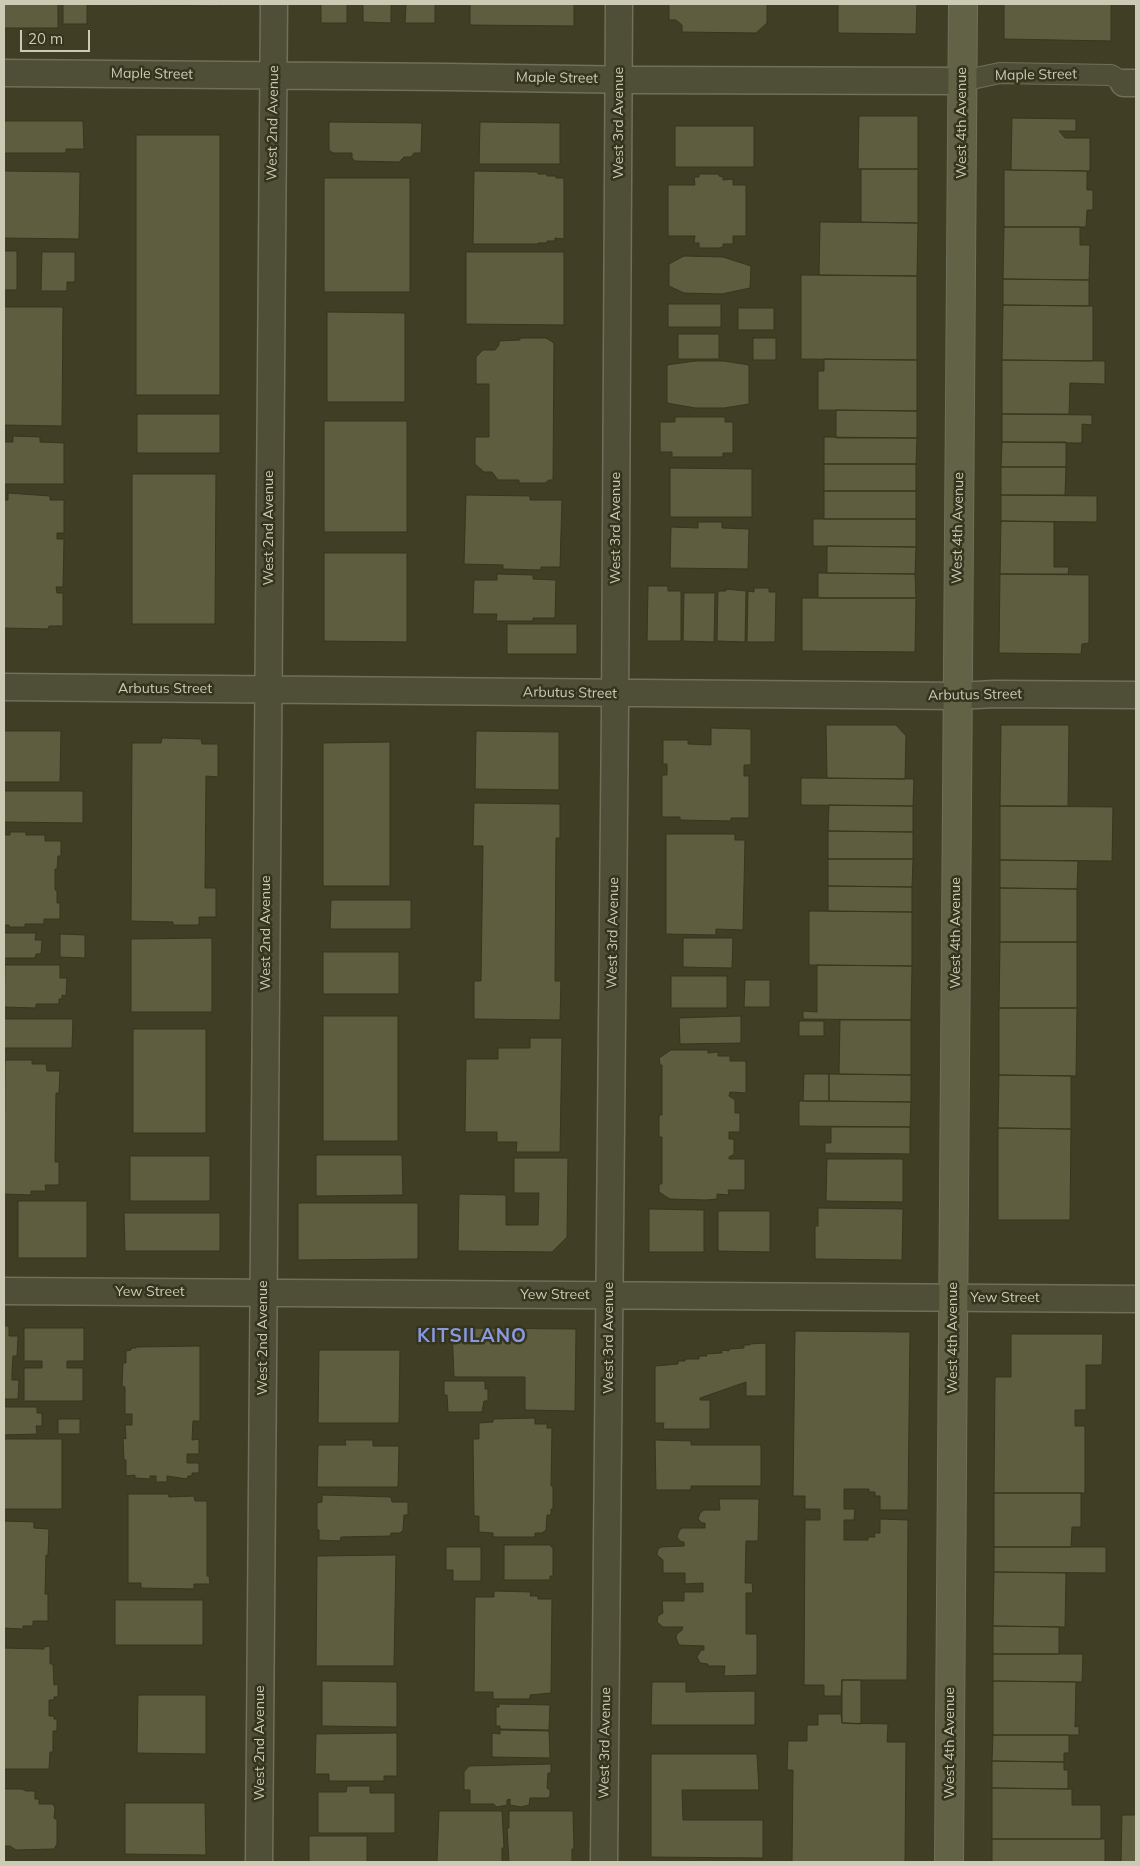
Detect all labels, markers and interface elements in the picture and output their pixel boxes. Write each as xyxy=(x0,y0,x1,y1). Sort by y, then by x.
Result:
scale bar xyxy=(22,20,92,52)
text: 20 m xyxy=(28,29,63,48)
street label: Maple Street xyxy=(111,65,193,83)
street label: West 2nd Avenue xyxy=(264,65,282,181)
street label: Maple Street xyxy=(995,66,1077,84)
street label: West 3rd Avenue xyxy=(611,67,627,179)
street label: West 4th Avenue xyxy=(954,67,970,179)
street label: Maple Street xyxy=(516,69,598,87)
street label: West 2nd Avenue xyxy=(261,470,277,586)
street label: West 3rd Avenue xyxy=(608,472,624,584)
street label: West 4th Avenue xyxy=(949,472,967,584)
street label: Arbutus Street xyxy=(118,681,212,697)
street label: Arbutus Street xyxy=(523,684,617,702)
street label: Arbutus Street xyxy=(928,686,1022,704)
street label: West 2nd Avenue xyxy=(258,875,274,991)
street label: West 3rd Avenue xyxy=(604,877,622,989)
street label: West 4th Avenue xyxy=(948,877,964,989)
street label: West 2nd Avenue xyxy=(255,1280,271,1396)
street label: West 3rd Avenue xyxy=(601,1282,617,1394)
street label: West 4th Avenue xyxy=(945,1282,961,1394)
street label: Yew Street xyxy=(115,1284,185,1300)
street label: Yew Street xyxy=(520,1287,590,1303)
street label: Yew Street xyxy=(970,1290,1040,1306)
district label: KITSILANO xyxy=(416,1325,528,1347)
street label: West 2nd Avenue xyxy=(252,1685,268,1801)
street label: West 3rd Avenue xyxy=(596,1687,614,1799)
street label: West 4th Avenue xyxy=(942,1687,958,1799)

